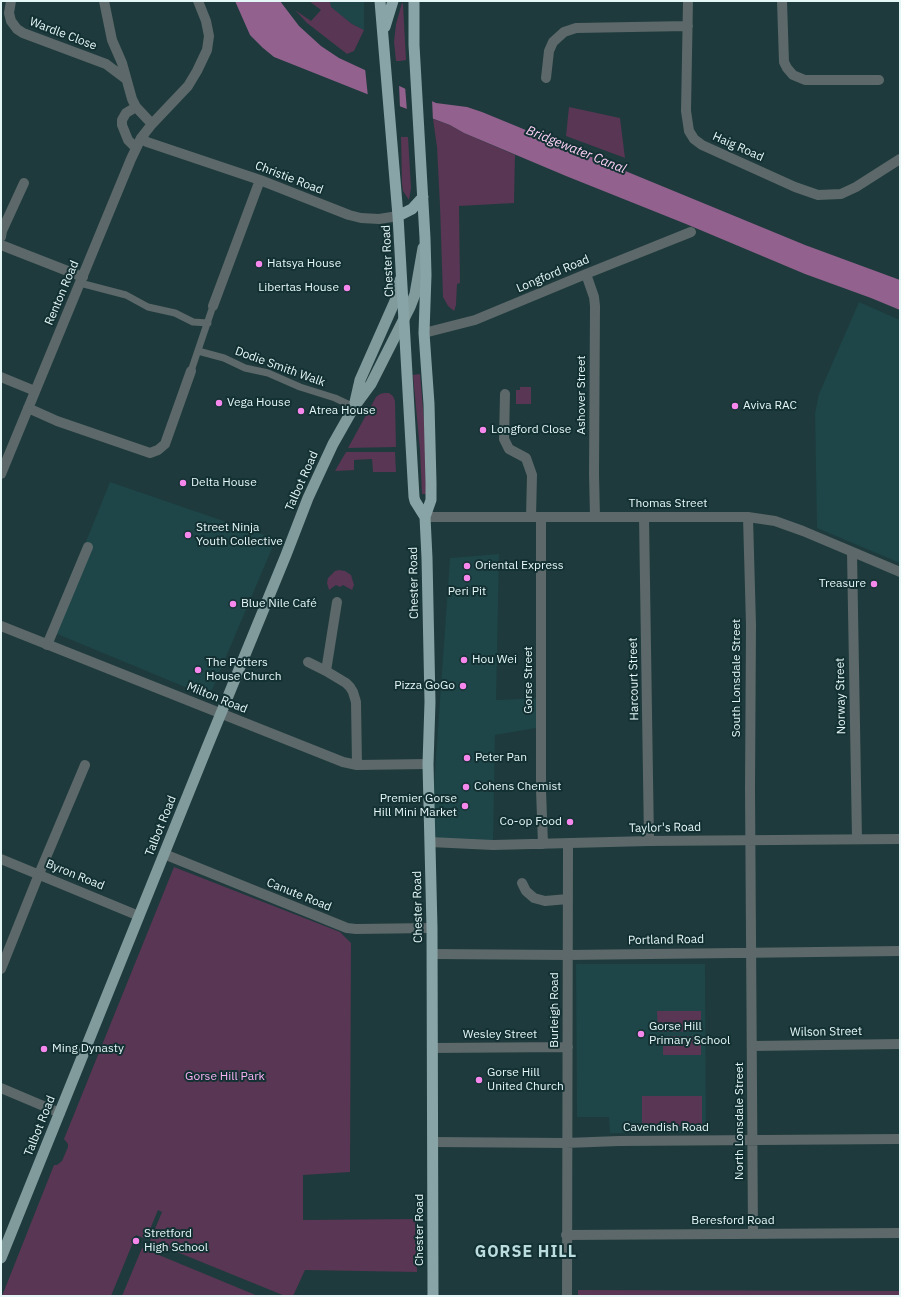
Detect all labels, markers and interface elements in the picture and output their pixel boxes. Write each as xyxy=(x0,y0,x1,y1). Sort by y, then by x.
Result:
street label: Wardle Close xyxy=(27,15,99,53)
water label: Bridgewater Canal xyxy=(524,123,628,177)
street label: Haig Road xyxy=(710,129,766,165)
street label: Christie Road xyxy=(253,158,325,198)
street label: Chester Road xyxy=(379,225,397,297)
street label: Longford Road xyxy=(514,252,592,296)
place label: Hatsya House xyxy=(267,257,341,271)
street label: Renton Road xyxy=(42,258,82,328)
marker: Hatsya House xyxy=(254,259,264,269)
place label: Libertas House xyxy=(258,281,339,295)
marker: Libertas House xyxy=(342,283,352,293)
street label: Dodie Smith Walk xyxy=(233,344,327,390)
street label: Ashover Street xyxy=(575,355,589,435)
place label: Vega House xyxy=(227,396,291,410)
marker: Vega House xyxy=(214,398,224,408)
place label: Aviva RAC xyxy=(743,399,797,413)
marker: Aviva RAC xyxy=(730,401,740,411)
place label: Atrea House xyxy=(309,404,375,418)
marker: Atrea House xyxy=(296,406,306,416)
place label: Longford Close xyxy=(491,423,571,437)
marker: Longford Close xyxy=(478,425,488,435)
street label: Talbot Road xyxy=(282,449,322,513)
place label: Delta House xyxy=(191,476,257,490)
marker: Delta House xyxy=(178,478,188,488)
street label: Thomas Street xyxy=(629,497,707,511)
place label: Street Ninja Youth Collective xyxy=(196,521,283,549)
marker: Street Ninja Youth Collective xyxy=(183,530,193,540)
street label: Chester Road xyxy=(406,547,422,619)
place label: Oriental Express xyxy=(475,559,564,573)
marker: Oriental Express xyxy=(462,561,472,571)
marker: Peri Pit xyxy=(462,573,472,583)
place label: Treasure xyxy=(819,577,866,591)
marker: Treasure xyxy=(869,579,879,589)
place label: Peri Pit xyxy=(448,585,486,599)
place label: Blue Nile Café xyxy=(241,597,317,611)
marker: Blue Nile Café xyxy=(228,599,238,609)
street label: South Lonsdale Street xyxy=(730,619,744,737)
street label: Harcourt Street xyxy=(626,637,642,721)
street label: Gorse Street xyxy=(522,646,536,714)
place label: Hou Wei xyxy=(472,653,517,667)
marker: Hou Wei xyxy=(459,655,469,665)
place label: The Potters House Church xyxy=(206,656,282,684)
street label: Norway Street xyxy=(833,657,849,735)
marker: The Potters House Church xyxy=(193,665,203,675)
street label: Milton Road xyxy=(185,679,249,717)
place label: Pizza GoGo xyxy=(394,679,455,693)
marker: Pizza GoGo xyxy=(458,681,468,691)
place label: Peter Pan xyxy=(475,751,527,765)
marker: Peter Pan xyxy=(462,753,472,763)
place label: Cohens Chemist xyxy=(474,780,561,794)
marker: Cohens Chemist xyxy=(461,782,471,792)
place label: Premier Gorse Hill Mini Market xyxy=(373,792,457,820)
street label: Talbot Road xyxy=(142,794,180,858)
marker: Premier Gorse Hill Mini Market xyxy=(460,801,470,811)
place label: Co-op Food xyxy=(499,815,562,829)
marker: Co-op Food xyxy=(565,817,575,827)
street label: Taylor's Road xyxy=(629,820,701,836)
street label: Byron Road xyxy=(44,857,106,893)
street label: Chester Road xyxy=(410,871,426,943)
street label: Canute Road xyxy=(264,875,334,915)
street label: Portland Road xyxy=(628,932,704,948)
street label: Burleigh Road xyxy=(548,972,562,1048)
place label: Gorse Hill Primary School xyxy=(649,1020,730,1048)
street label: Wilson Street xyxy=(790,1024,862,1040)
street label: Wesley Street xyxy=(463,1028,537,1042)
marker: Gorse Hill Primary School xyxy=(636,1029,646,1039)
place label: Ming Dynasty xyxy=(52,1042,124,1056)
marker: Ming Dynasty xyxy=(39,1044,49,1054)
street label: North Lonsdale Street xyxy=(733,1062,747,1180)
place label: Gorse Hill United Church xyxy=(487,1066,564,1094)
park label: Gorse Hill Park xyxy=(185,1070,265,1084)
marker: Gorse Hill United Church xyxy=(474,1075,484,1085)
street label: Talbot Road xyxy=(21,1094,59,1158)
street label: Cavendish Road xyxy=(623,1121,709,1135)
street label: Chester Road xyxy=(413,1194,427,1266)
street label: Beresford Road xyxy=(691,1214,775,1228)
place label: Stretford High School xyxy=(144,1227,208,1255)
marker: Stretford High School xyxy=(131,1236,141,1246)
district label: GORSE HILL xyxy=(475,1242,577,1262)

